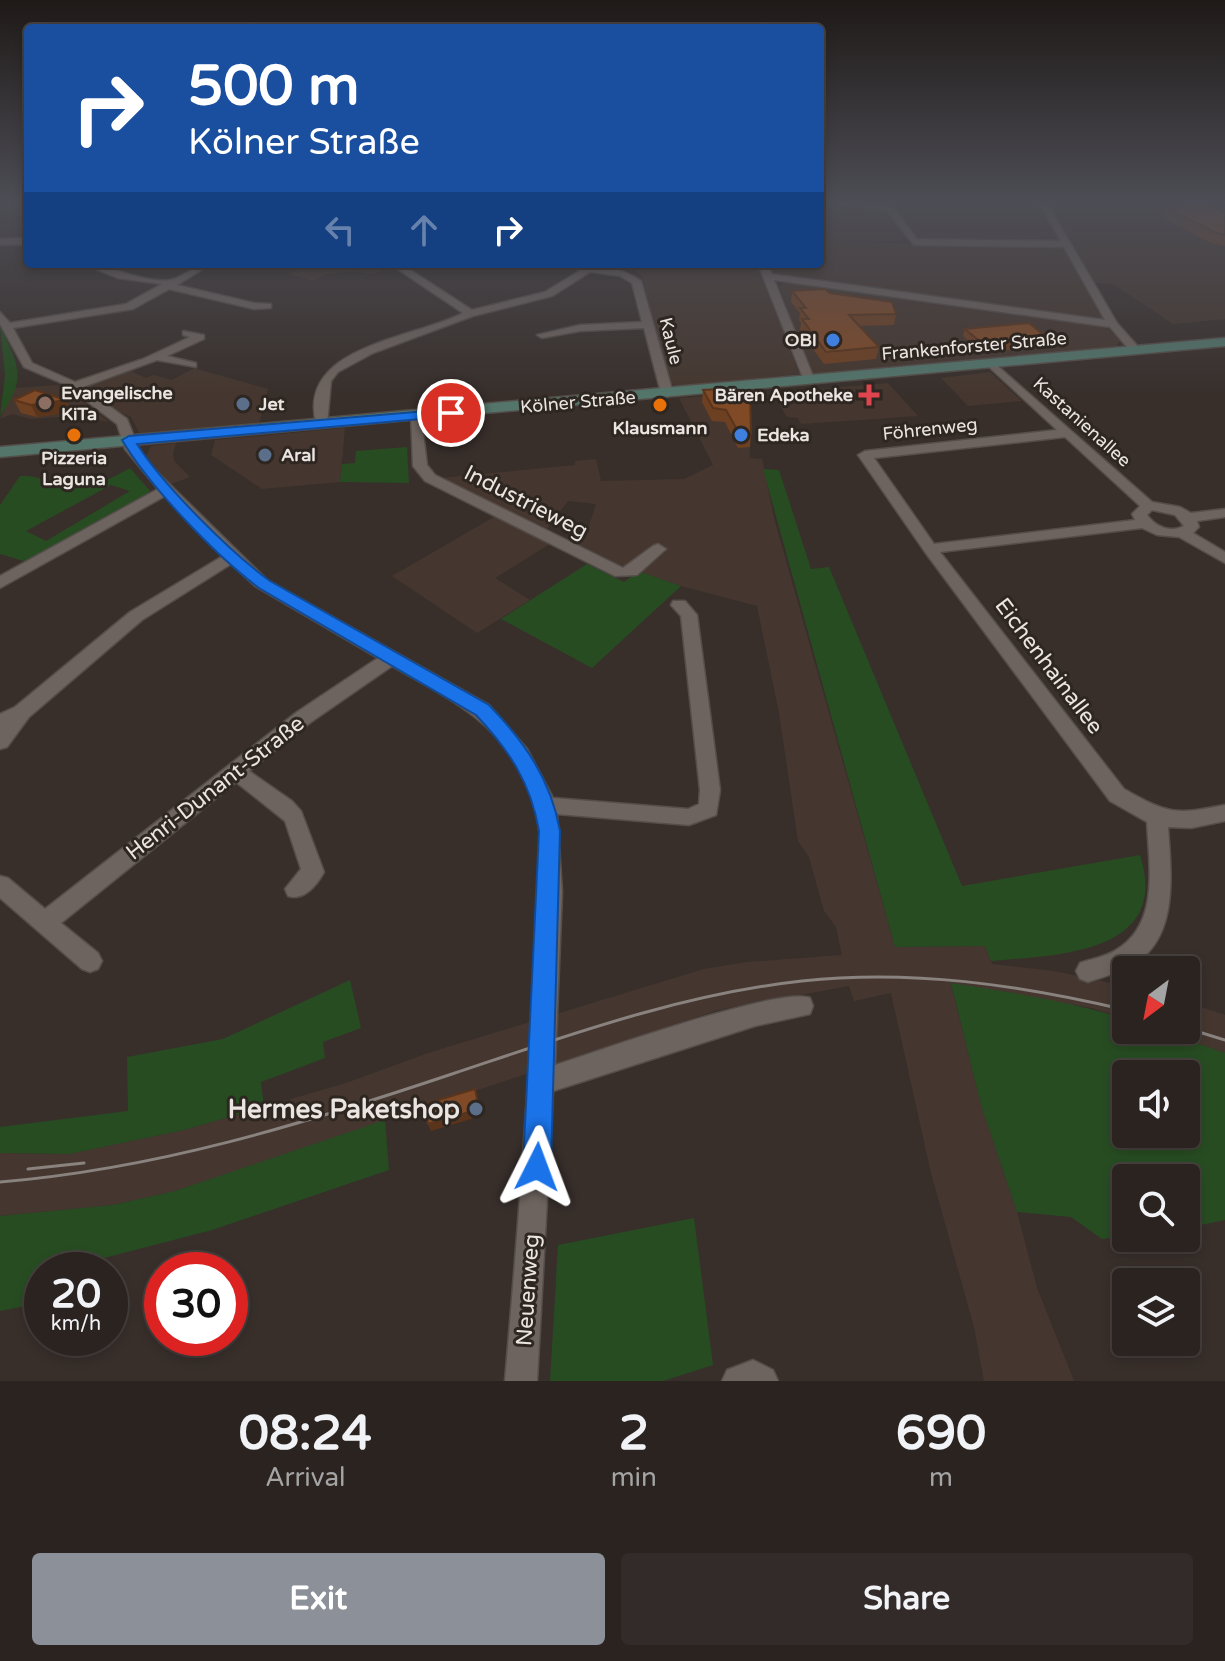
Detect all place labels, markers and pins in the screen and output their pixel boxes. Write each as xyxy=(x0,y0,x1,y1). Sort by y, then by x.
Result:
place label: OBI xyxy=(785,329,817,351)
marker: OBI xyxy=(824,331,842,349)
pin xyxy=(417,379,485,447)
place label: Evangelische KiTa xyxy=(61,382,173,425)
place label: Bären Apotheke xyxy=(715,384,853,406)
marker: Bären Apotheke xyxy=(860,386,878,404)
place label: Jet xyxy=(258,393,285,415)
marker: Evangelische KiTa xyxy=(36,394,54,412)
marker: Jet xyxy=(234,395,252,413)
marker: Klausmann xyxy=(651,396,669,414)
place label: Klausmann xyxy=(613,417,707,439)
place label: Edeka xyxy=(757,424,810,446)
marker: Pizzeria Laguna xyxy=(65,426,83,444)
marker: Edeka xyxy=(732,426,750,444)
place label: Aral xyxy=(281,444,316,466)
marker: Aral xyxy=(256,446,274,464)
place label: Pizzeria Laguna xyxy=(41,447,107,490)
place label: Hermes Paketshop xyxy=(228,1094,460,1125)
marker: Hermes Paketshop xyxy=(467,1100,485,1118)

